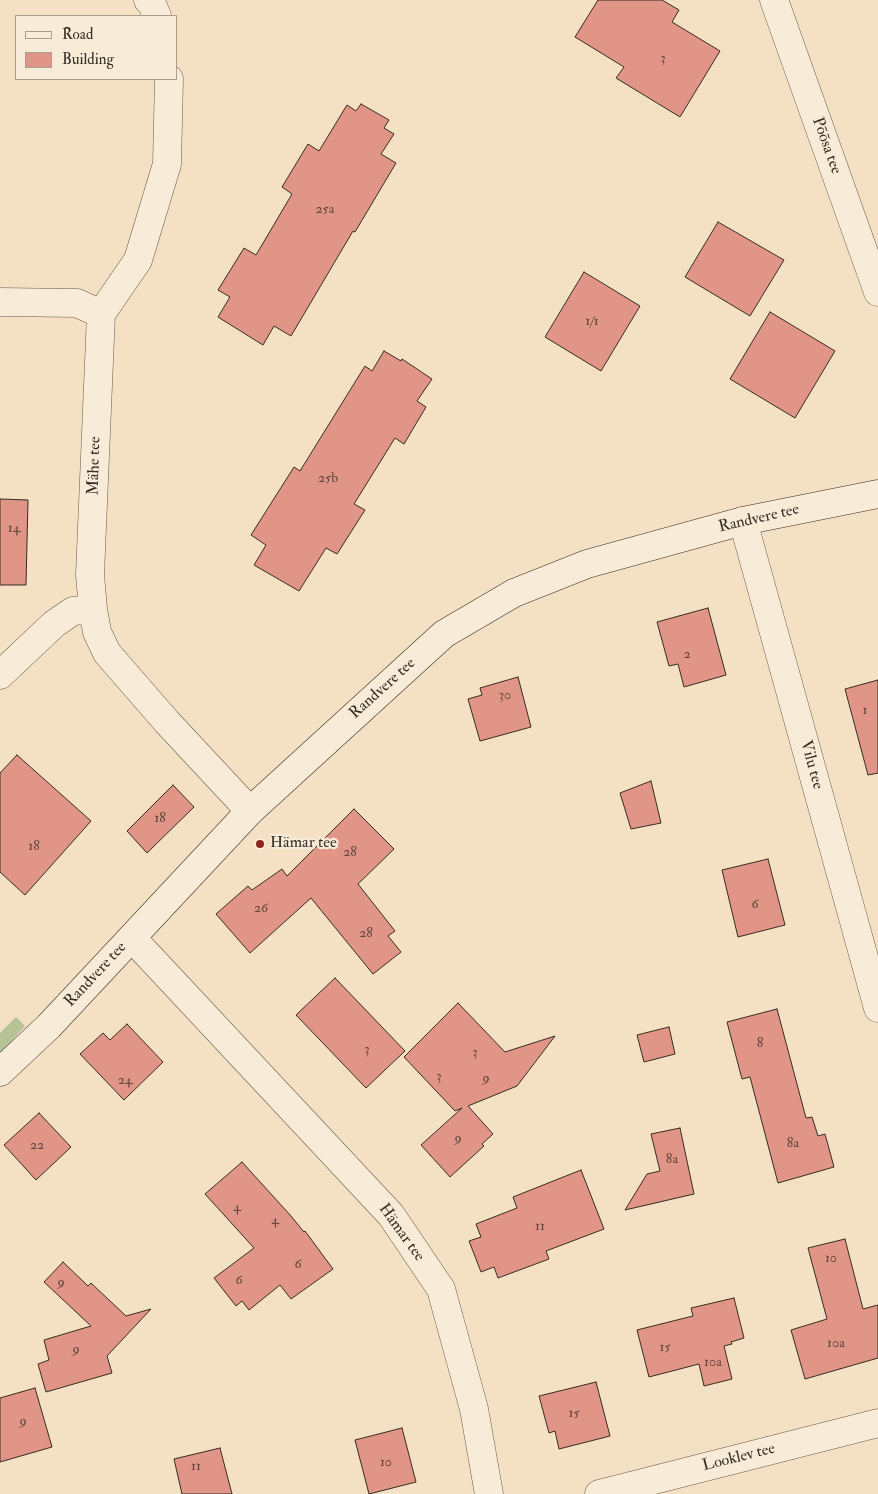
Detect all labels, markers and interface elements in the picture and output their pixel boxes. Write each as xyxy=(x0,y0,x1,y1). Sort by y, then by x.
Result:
legend xyxy=(15,15,178,80)
text: Road xyxy=(62,25,93,44)
text: Building xyxy=(62,50,114,69)
house number: 3 xyxy=(660,51,666,67)
street label: Põõsa tee xyxy=(807,115,845,177)
house number: 25a xyxy=(316,202,334,218)
house number: 1/1 xyxy=(585,314,599,330)
street label: Mähe tee xyxy=(84,436,106,496)
house number: 25b xyxy=(318,471,338,487)
street label: Randvere tee xyxy=(717,500,801,538)
house number: 14 xyxy=(8,521,20,537)
house number: 2 xyxy=(683,647,691,663)
street label: Randvere tee xyxy=(346,654,420,724)
house number: 30 xyxy=(499,688,511,704)
house number: 1 xyxy=(863,703,867,719)
street label: Vilu tee xyxy=(795,738,827,792)
house number: 18 xyxy=(154,811,166,827)
place label: Hämar tee xyxy=(270,834,337,854)
marker: Hämar tee xyxy=(254,838,266,850)
house number: 18 xyxy=(28,839,40,855)
house number: 28 xyxy=(343,845,357,861)
house number: 6 xyxy=(751,897,759,913)
house number: 26 xyxy=(254,901,268,917)
house number: 28 xyxy=(359,926,373,942)
street label: Randvere tee xyxy=(61,938,131,1012)
house number: 8 xyxy=(757,1036,763,1052)
house number: 3 xyxy=(364,1042,370,1058)
house number: 3 xyxy=(472,1045,478,1061)
house number: 3 xyxy=(436,1069,442,1085)
house number: 9 xyxy=(482,1071,490,1087)
house number: 24 xyxy=(118,1073,132,1089)
house number: 9 xyxy=(454,1131,462,1147)
house number: 8a xyxy=(787,1136,799,1152)
house number: 22 xyxy=(30,1138,44,1154)
house number: 8a xyxy=(666,1152,678,1168)
house number: 4 xyxy=(233,1200,241,1216)
street label: Hämar tee xyxy=(374,1200,428,1266)
house number: 4 xyxy=(271,1213,279,1229)
house number: 11 xyxy=(535,1219,545,1235)
house number: 10 xyxy=(825,1251,837,1267)
house number: 6 xyxy=(294,1257,302,1273)
house number: 6 xyxy=(235,1273,243,1289)
house number: 9 xyxy=(57,1275,65,1291)
house number: 10a xyxy=(827,1336,845,1352)
house number: 15 xyxy=(659,1340,671,1356)
house number: 9 xyxy=(72,1342,80,1358)
house number: 10a xyxy=(704,1355,722,1371)
house number: 15 xyxy=(568,1406,580,1422)
house number: 9 xyxy=(19,1414,27,1430)
street label: Looklev tee xyxy=(701,1440,777,1476)
house number: 10 xyxy=(380,1455,392,1471)
house number: 11 xyxy=(191,1459,201,1475)

